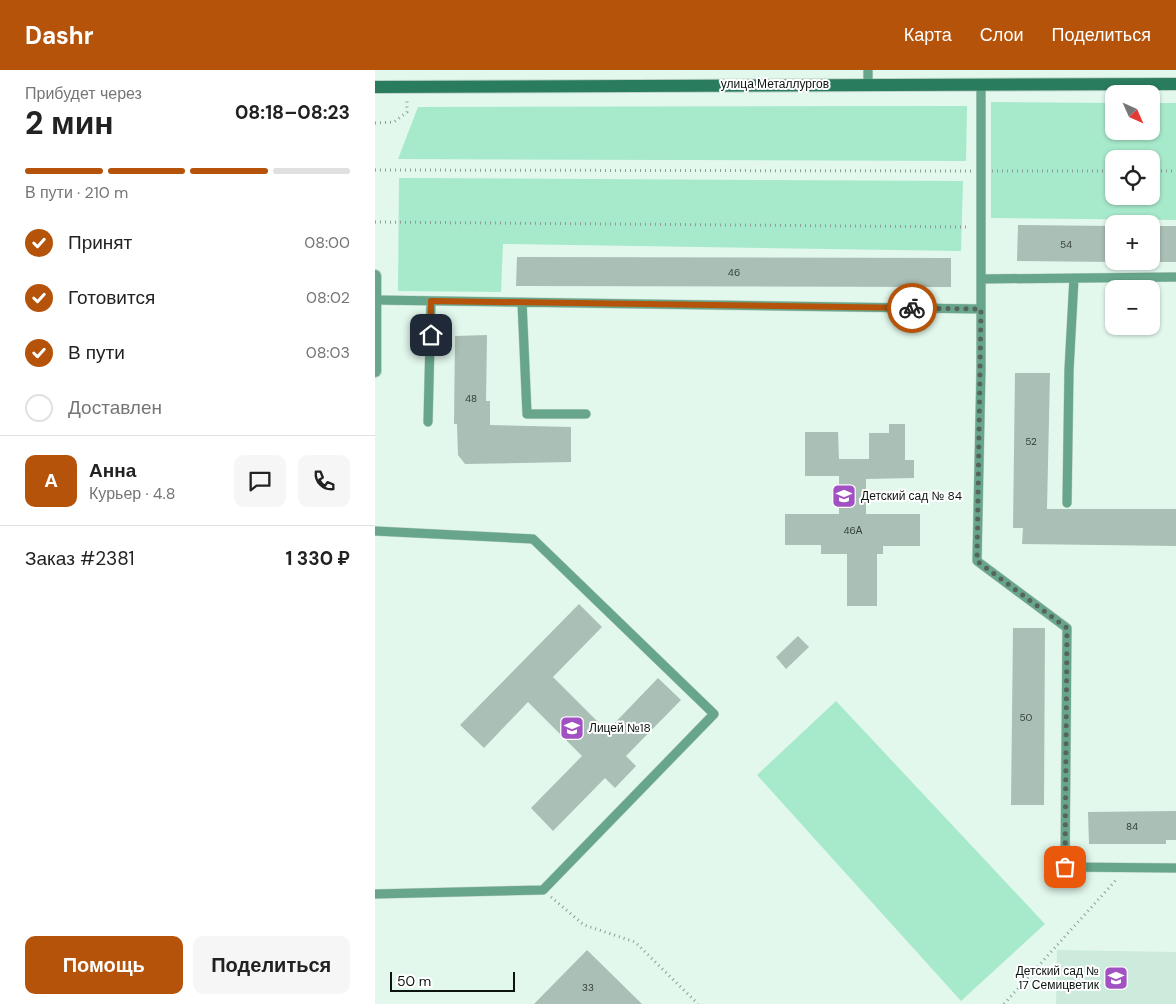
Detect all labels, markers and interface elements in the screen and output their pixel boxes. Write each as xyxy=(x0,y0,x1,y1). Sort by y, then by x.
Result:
text: Dashr xyxy=(25,20,93,51)
text: Карта xyxy=(904,23,952,47)
text: Слои xyxy=(980,23,1024,47)
text: Поделиться xyxy=(1052,23,1151,47)
street label: улица Металлургов xyxy=(721,76,829,92)
text: Прибудет через xyxy=(25,83,142,104)
north arrow xyxy=(1105,85,1160,140)
map controls xyxy=(1105,85,1160,335)
text: 08:18–08:23 xyxy=(235,100,350,125)
text: 2 мин xyxy=(25,102,114,144)
button: locate xyxy=(1105,150,1160,205)
text: В пути · 210 m xyxy=(25,182,128,203)
button: + xyxy=(1105,215,1160,270)
icon: check xyxy=(25,229,53,257)
text: Принят xyxy=(68,230,132,255)
text: 08:00 xyxy=(304,232,350,253)
house number: 54 xyxy=(1060,238,1072,251)
house number: 46 xyxy=(728,266,740,279)
button: − xyxy=(1105,280,1160,335)
courier xyxy=(887,283,937,333)
icon: check xyxy=(25,284,53,312)
text: Готовится xyxy=(68,285,155,310)
text: 08:02 xyxy=(306,287,350,308)
icon: bike xyxy=(898,294,926,322)
pin xyxy=(410,314,452,356)
icon: home xyxy=(417,321,445,349)
icon: check xyxy=(25,339,53,367)
text: В пути xyxy=(68,340,125,365)
text: 08:03 xyxy=(306,342,350,363)
house number: 48 xyxy=(465,392,477,405)
text: Доставлен xyxy=(68,395,162,420)
house number: 52 xyxy=(1025,435,1037,448)
button: chat xyxy=(234,455,286,507)
button: phone xyxy=(298,455,350,507)
text: Анна xyxy=(89,458,136,483)
text: А xyxy=(44,468,58,493)
text: Курьер · 4.8 xyxy=(89,483,175,504)
school or university icon: Детский сад № 84 xyxy=(831,483,857,509)
place label: Детский сад № 84 xyxy=(861,488,962,504)
house number: 46А xyxy=(843,524,863,537)
text: Заказ #2381 xyxy=(25,546,134,571)
text: 1 330 ₽ xyxy=(285,546,350,571)
house number: 50 xyxy=(1020,711,1033,724)
school or university icon: Лицей №18 xyxy=(559,715,585,741)
place label: Лицей №18 xyxy=(589,720,651,736)
house number: 84 xyxy=(1126,820,1138,833)
pin xyxy=(1044,846,1086,888)
icon: bag xyxy=(1051,853,1079,881)
button: Помощь xyxy=(25,936,183,994)
button: Поделиться xyxy=(193,936,350,994)
place label: Детский сад № 17 Семицветик xyxy=(1016,963,1100,993)
school or university icon: Детский сад № 17 Семицветик xyxy=(1103,965,1129,991)
scale bar xyxy=(390,969,515,992)
text: 50 m xyxy=(397,972,431,990)
house number: 33 xyxy=(582,981,594,994)

